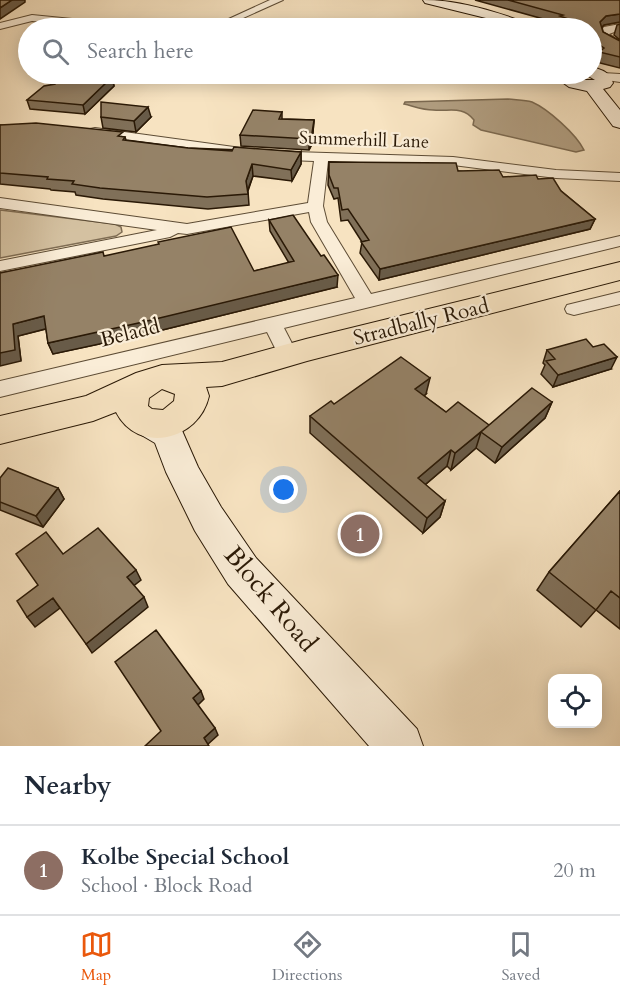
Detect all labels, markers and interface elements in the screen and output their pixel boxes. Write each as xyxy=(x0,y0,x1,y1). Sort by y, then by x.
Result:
search box xyxy=(18,18,602,84)
icon: search xyxy=(39,35,72,68)
text: Search here xyxy=(87,36,194,66)
street label: Summerhill Lane xyxy=(299,125,429,155)
street label: Stradbally Road xyxy=(350,291,492,353)
street label: Beladd xyxy=(97,312,163,354)
your location xyxy=(269,475,298,504)
pin: 1 xyxy=(340,512,380,556)
street label: Block Road xyxy=(216,539,326,659)
map controls xyxy=(548,674,602,728)
button: locate xyxy=(548,674,602,728)
text: Nearby xyxy=(24,768,112,803)
text: Kolbe Special School xyxy=(81,842,289,872)
text: 1 xyxy=(38,857,49,884)
text: 20 m xyxy=(553,857,596,884)
text: School · Block Road xyxy=(81,872,252,899)
tab: Map xyxy=(80,928,113,986)
tab: Directions xyxy=(272,928,342,986)
tab: Saved xyxy=(502,928,540,986)

